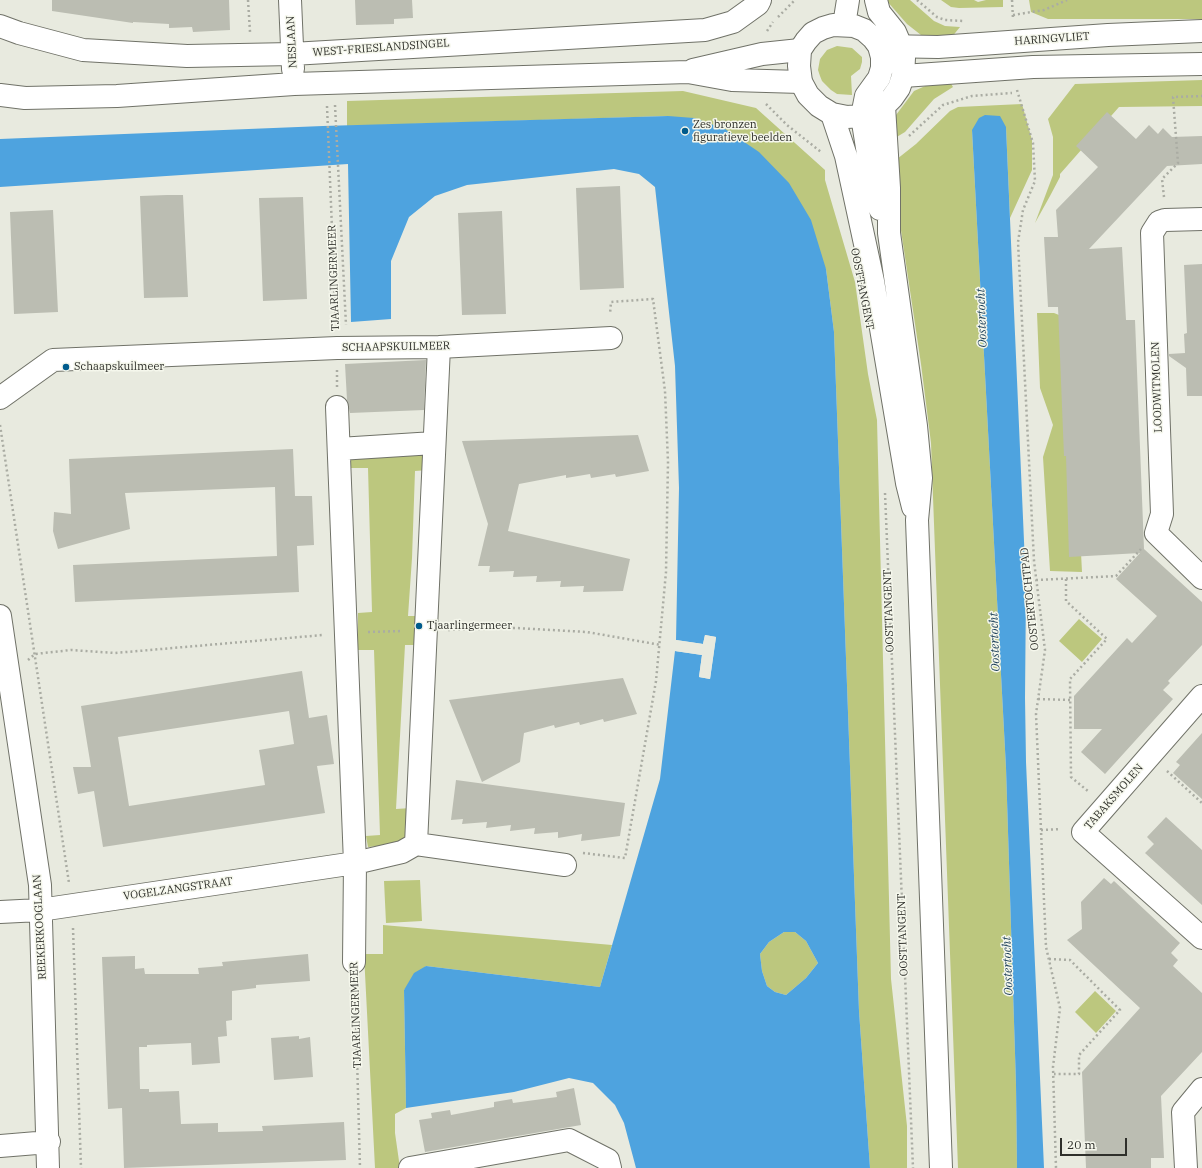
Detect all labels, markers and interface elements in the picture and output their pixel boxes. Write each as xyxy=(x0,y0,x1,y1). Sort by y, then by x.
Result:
street label: NESLAAN xyxy=(284,15,300,69)
street label: HARINGVLIET xyxy=(1014,30,1090,48)
street label: WEST-FRIESLANDSINGEL xyxy=(312,37,450,59)
place label: Zes bronzen figuratieve beelden xyxy=(693,118,792,144)
marker: Zes bronzen figuratieve beelden xyxy=(680,126,690,136)
street label: TJAARLINGERMEER xyxy=(326,225,342,331)
street label: OOSTTANGENT xyxy=(848,247,876,331)
water label: Oostertocht xyxy=(974,288,990,348)
street label: SCHAAPSKUILMEER xyxy=(342,339,450,355)
street label: LOODWITMOLEN xyxy=(1149,341,1165,433)
place label: Schaapskuilmeer xyxy=(74,360,164,374)
marker: Schaapskuilmeer xyxy=(61,362,71,372)
street label: OOSTERTOCHTPAD xyxy=(1018,547,1042,651)
street label: OOSTTANGENT xyxy=(881,569,897,653)
water label: Oostertocht xyxy=(987,612,1003,672)
place label: Tjaarlingermeer xyxy=(427,619,512,633)
marker: Tjaarlingermeer xyxy=(414,621,424,631)
street label: TABAKSMOLEN xyxy=(1082,761,1146,833)
street label: REEKERKOOGLAAN xyxy=(31,874,49,980)
street label: VOGELZANGSTRAAT xyxy=(122,875,234,903)
street label: OOSTTANGENT xyxy=(895,893,911,977)
water label: Oostertocht xyxy=(1000,936,1016,996)
street label: TJAARLINGERMEER xyxy=(348,962,364,1068)
scale bar xyxy=(1062,1130,1129,1156)
text: 20 m xyxy=(1067,1137,1096,1152)

